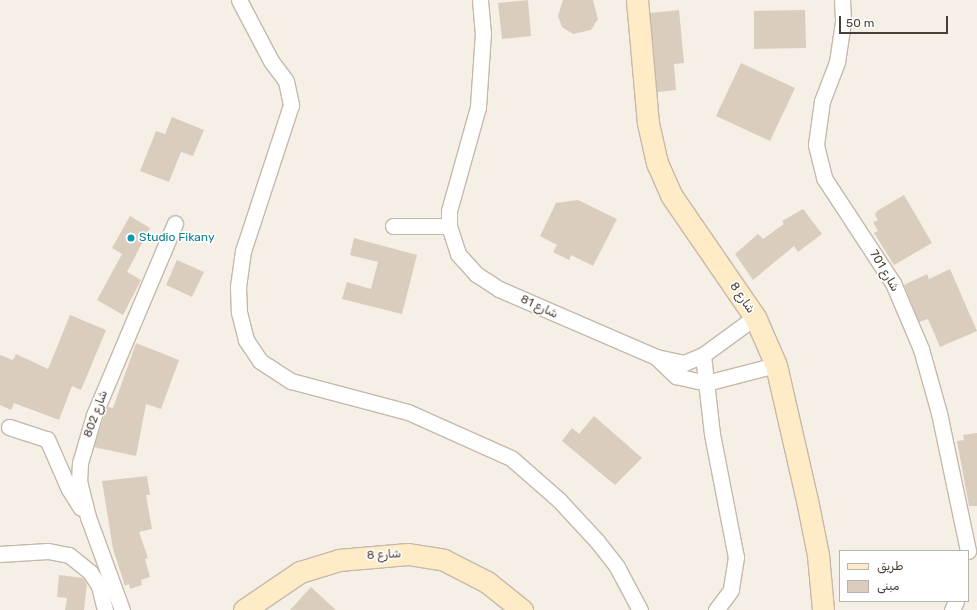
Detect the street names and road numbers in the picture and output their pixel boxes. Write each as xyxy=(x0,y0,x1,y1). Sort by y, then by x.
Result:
street label: شارع 701 xyxy=(866,248,902,294)
street label: شارع 8 xyxy=(726,280,758,316)
street label: شارع 81 xyxy=(518,292,560,322)
street label: شارع 802 xyxy=(81,388,111,440)
street label: شارع 8 xyxy=(366,547,402,563)

